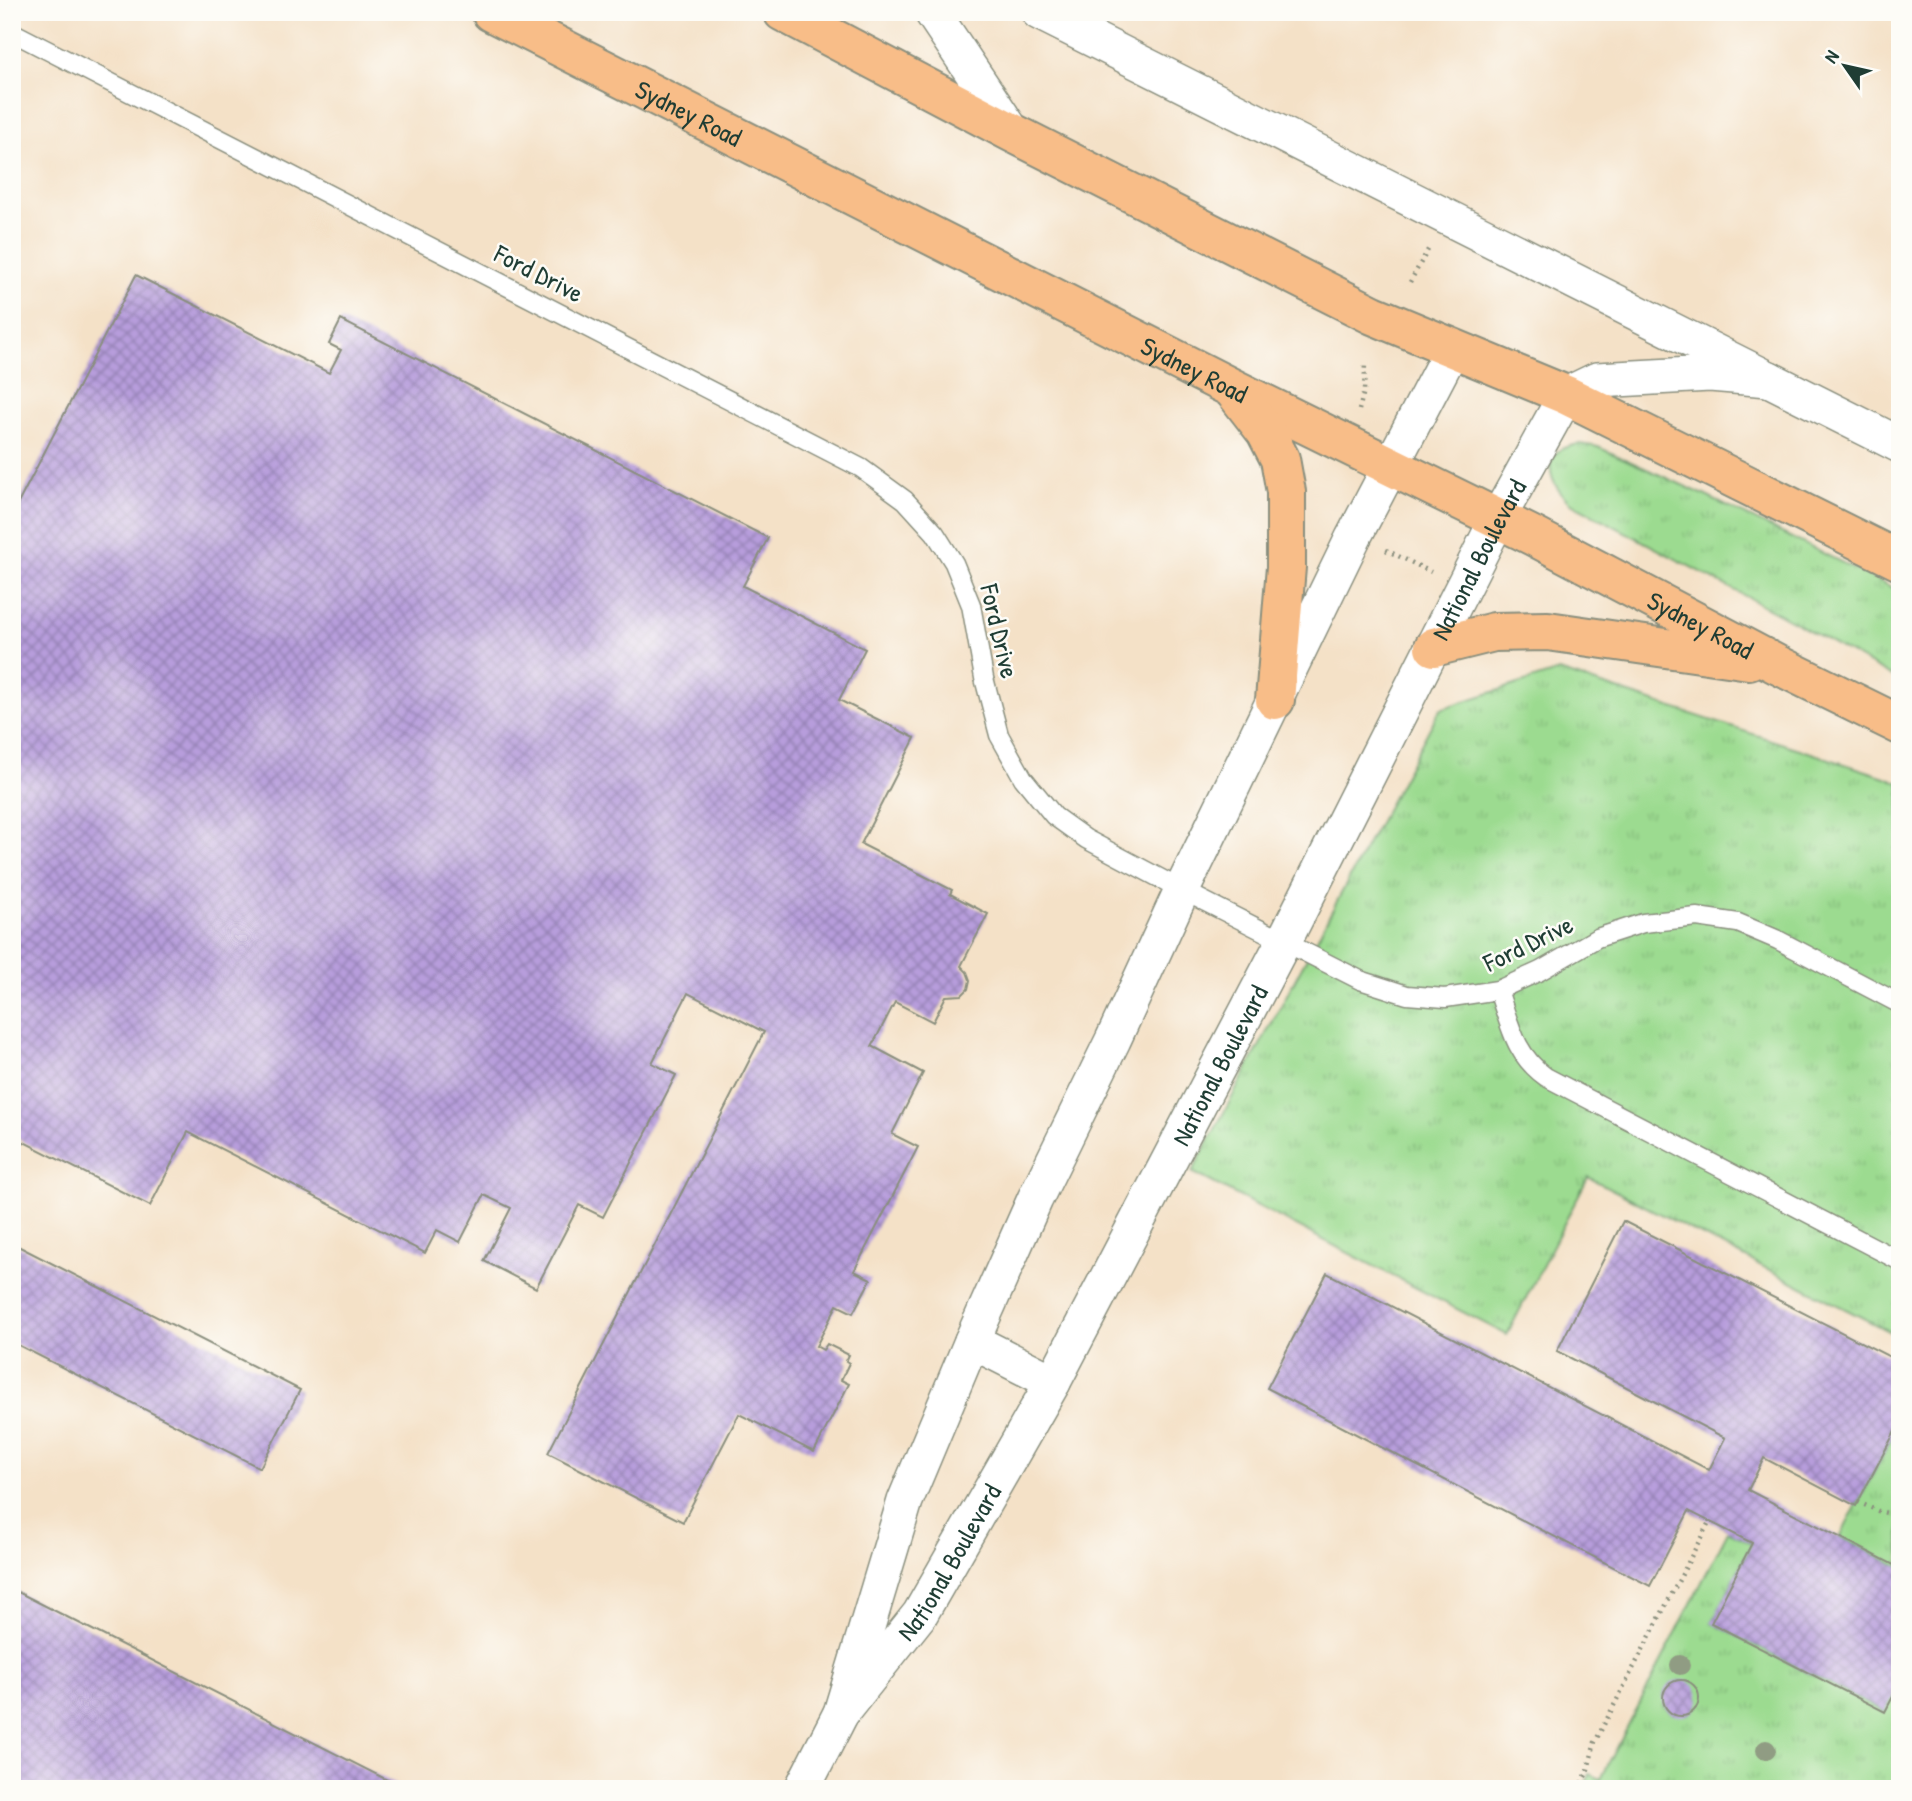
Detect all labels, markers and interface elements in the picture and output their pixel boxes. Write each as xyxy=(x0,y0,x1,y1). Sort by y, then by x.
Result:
north arrow xyxy=(1811,32,1881,102)
text: N xyxy=(1817,45,1845,68)
street label: Sydney Road xyxy=(630,71,748,154)
street label: Ford Drive xyxy=(488,235,589,310)
street label: Sydney Road xyxy=(1135,327,1254,411)
street label: National Boulevard xyxy=(1422,473,1534,646)
street label: Ford Drive xyxy=(972,580,1028,681)
street label: Sydney Road xyxy=(1642,582,1760,667)
street label: Ford Drive xyxy=(1477,906,1578,980)
street label: National Boulevard xyxy=(1163,979,1275,1151)
street label: National Boulevard xyxy=(888,1477,1009,1647)

